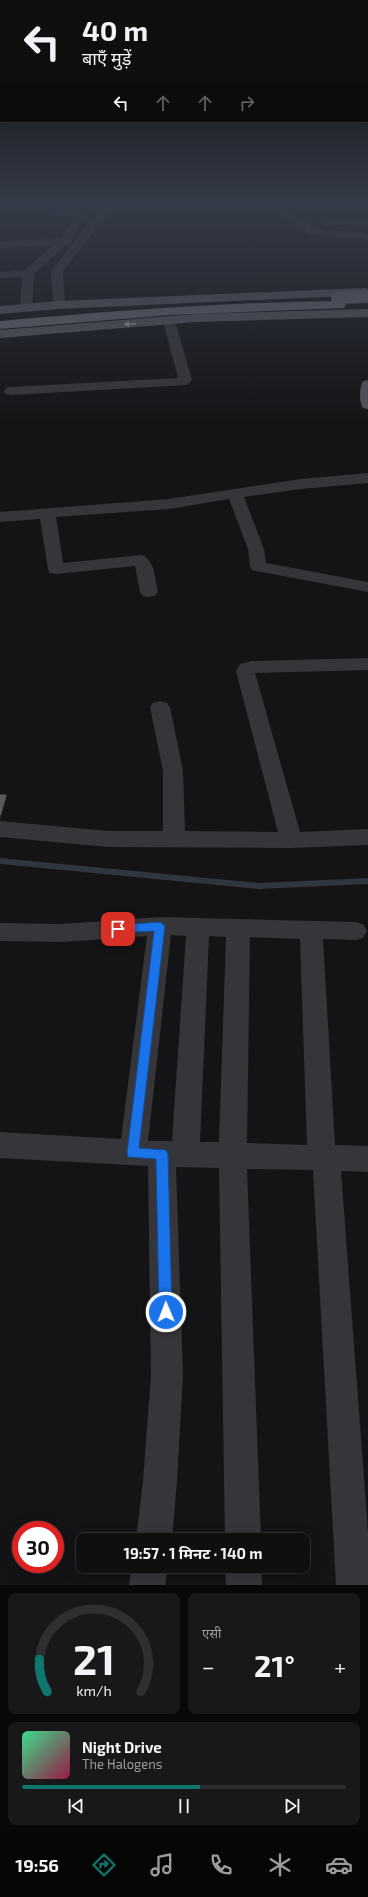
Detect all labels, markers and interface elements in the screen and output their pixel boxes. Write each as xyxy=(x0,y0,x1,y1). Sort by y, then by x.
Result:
text: 40 m xyxy=(82,13,148,47)
icon: left xyxy=(16,16,68,68)
text: बाएँ मुड़ें xyxy=(82,47,131,69)
icon: left xyxy=(110,92,132,114)
icon: ahead xyxy=(152,92,174,114)
icon: ahead xyxy=(194,92,216,114)
icon: right xyxy=(236,92,258,114)
one-way arrow xyxy=(124,320,136,327)
pin xyxy=(101,912,135,946)
icon: arrive xyxy=(107,918,129,940)
position arrow xyxy=(145,1291,187,1333)
speed limit sign: 30 xyxy=(12,1521,64,1573)
text: 19:57 · 1 मिनट · 140 m xyxy=(123,1544,263,1562)
text: एसी xyxy=(202,1625,221,1641)
text: 21 xyxy=(73,1632,115,1682)
text: 21° xyxy=(254,1647,295,1683)
text: − xyxy=(202,1653,215,1679)
text: + xyxy=(334,1653,346,1679)
text: km/h xyxy=(76,1681,112,1698)
text: Night Drive xyxy=(82,1738,162,1756)
text: The Halogens xyxy=(82,1756,162,1772)
icon: previous xyxy=(65,1795,87,1817)
icon: pause xyxy=(173,1795,195,1817)
icon: next xyxy=(281,1795,303,1817)
icon: directions xyxy=(90,1851,118,1879)
icon: music xyxy=(148,1851,176,1879)
icon: phone xyxy=(207,1851,235,1879)
icon: climate xyxy=(266,1851,294,1879)
icon: car xyxy=(325,1851,353,1879)
text: 19:56 xyxy=(15,1854,59,1876)

